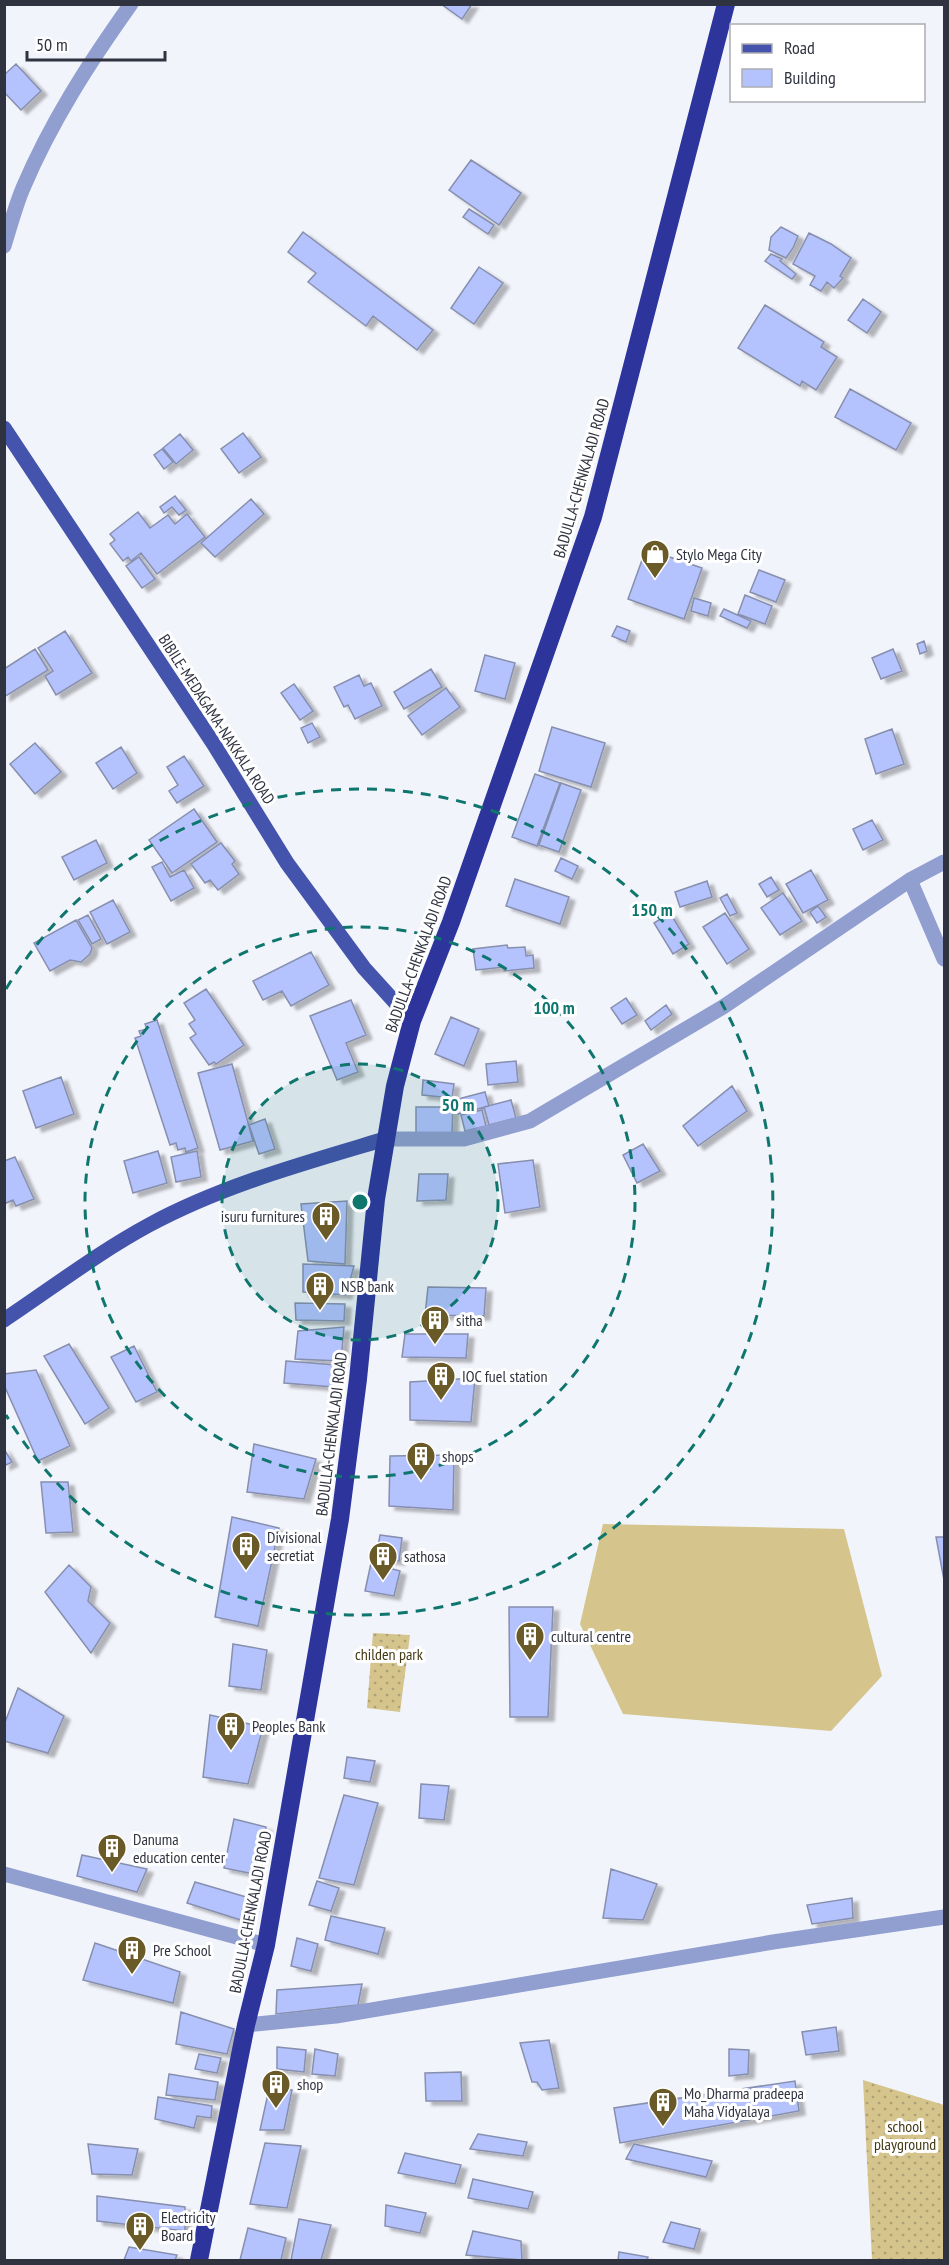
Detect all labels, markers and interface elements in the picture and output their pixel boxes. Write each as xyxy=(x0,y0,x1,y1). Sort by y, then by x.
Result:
scale bar xyxy=(27,24,165,62)
legend xyxy=(730,24,925,102)
text: 50 m xyxy=(36,33,68,56)
text: Road xyxy=(784,36,815,59)
text: Building xyxy=(784,66,836,89)
street label: BADULLA-CHENKALADI ROAD xyxy=(549,396,613,560)
shop icon: Stylo Mega City xyxy=(639,538,671,580)
place label: Stylo Mega City xyxy=(676,544,762,564)
street label: BIBILE-MEDAGAMA-NAKKALA ROAD xyxy=(155,630,279,808)
street label: BADULLA-CHENKALADI ROAD xyxy=(380,873,456,1035)
text: 150 m xyxy=(631,898,673,921)
text: 100 m xyxy=(533,996,575,1019)
text: 50 m xyxy=(442,1093,474,1116)
centre of rings xyxy=(350,1192,370,1212)
building icon: isuru furnitures xyxy=(310,1200,342,1242)
place label: isuru furnitures xyxy=(221,1206,305,1226)
building icon: NSB bank xyxy=(304,1270,336,1312)
place label: NSB bank xyxy=(341,1276,395,1296)
building icon: sitha xyxy=(419,1304,451,1346)
place label: sitha xyxy=(456,1310,483,1330)
street label: BADULLA-CHENKALADI ROAD xyxy=(311,1351,351,1517)
building icon: IOC fuel station xyxy=(425,1360,457,1402)
place label: IOC fuel station xyxy=(462,1366,548,1386)
building icon: shops xyxy=(405,1440,437,1482)
place label: shops xyxy=(442,1446,474,1466)
place label: Divisional secretiat xyxy=(267,1527,322,1565)
building icon: Divisional secretiat xyxy=(230,1530,262,1572)
building icon: sathosa xyxy=(367,1540,399,1582)
place label: sathosa xyxy=(404,1546,446,1566)
building icon: cultural centre xyxy=(514,1620,546,1662)
place label: cultural centre xyxy=(551,1626,631,1646)
park label: childen park xyxy=(355,1644,424,1664)
building icon: Peoples Bank xyxy=(215,1710,247,1752)
place label: Peoples Bank xyxy=(252,1716,326,1736)
place label: Danuma education center xyxy=(133,1829,226,1867)
street label: BADULLA-CHENKALADI ROAD xyxy=(224,1829,276,1995)
building icon: Danuma education center xyxy=(96,1832,128,1874)
building icon: Pre School xyxy=(116,1934,148,1976)
place label: Pre School xyxy=(153,1940,212,1960)
building icon: shop xyxy=(260,2068,292,2110)
place label: shop xyxy=(297,2074,323,2094)
place label: Mo_Dharma pradeepa Maha Vidyalaya xyxy=(684,2083,804,2121)
building icon: Mo_Dharma pradeepa Maha Vidyalaya xyxy=(647,2086,679,2128)
park label: school playground xyxy=(874,2116,936,2154)
place label: Electricity Board xyxy=(161,2207,216,2245)
building icon: Electricity Board xyxy=(124,2210,156,2252)

